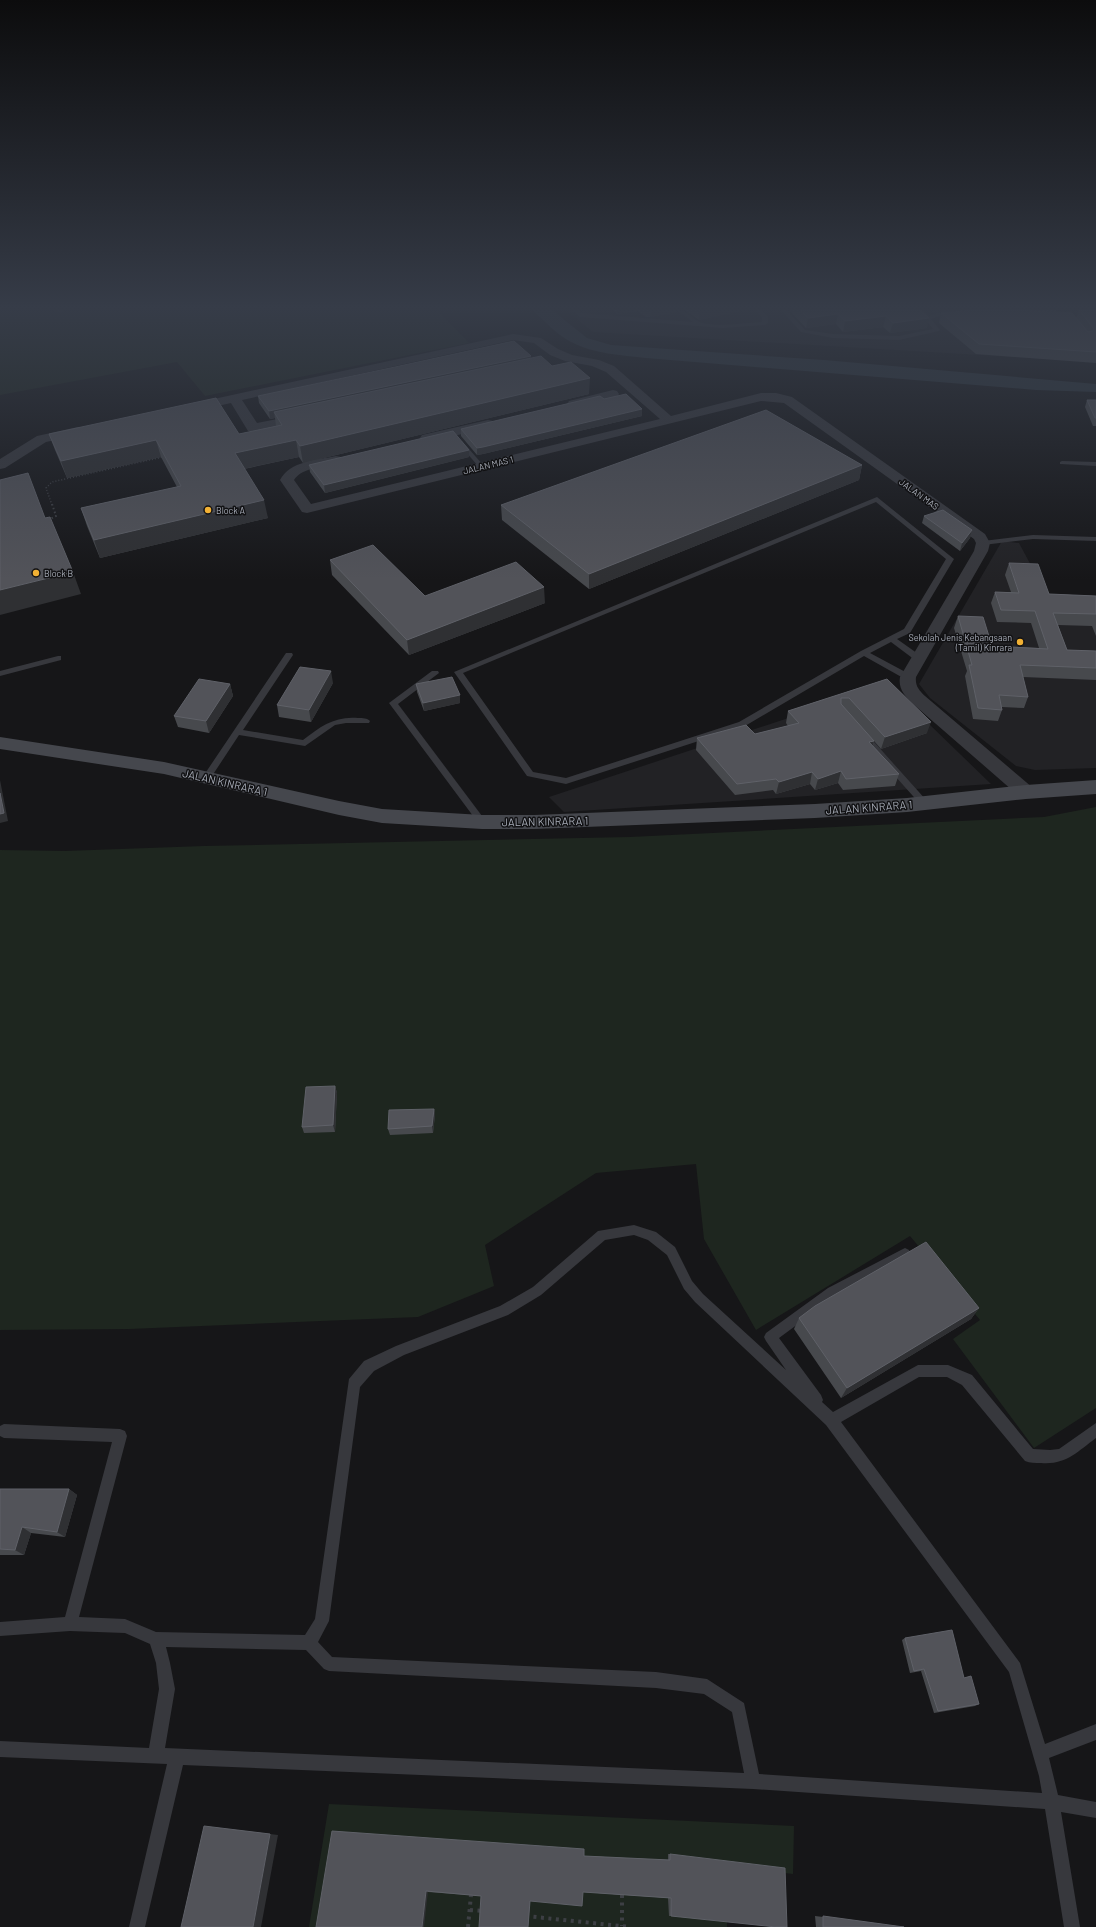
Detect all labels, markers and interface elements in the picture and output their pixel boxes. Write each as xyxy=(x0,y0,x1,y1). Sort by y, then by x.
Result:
street label: JALAN MAS 1 xyxy=(462,453,514,477)
street label: JALAN MAS xyxy=(897,476,941,512)
marker: Block A xyxy=(203,505,213,515)
place label: Block A xyxy=(216,505,246,516)
marker: Block B xyxy=(31,568,41,578)
place label: Block B xyxy=(44,568,73,579)
place label: Sekolah Jenis Kebangsaan (Tamil) Kinrara xyxy=(908,632,1012,653)
marker: Sekolah Jenis Kebangsaan (Tamil) Kinrara xyxy=(1015,637,1025,647)
street label: JALAN KINRARA 1 xyxy=(181,766,269,798)
street label: JALAN KINRARA 1 xyxy=(825,797,913,817)
street label: JALAN KINRARA 1 xyxy=(502,814,588,828)

